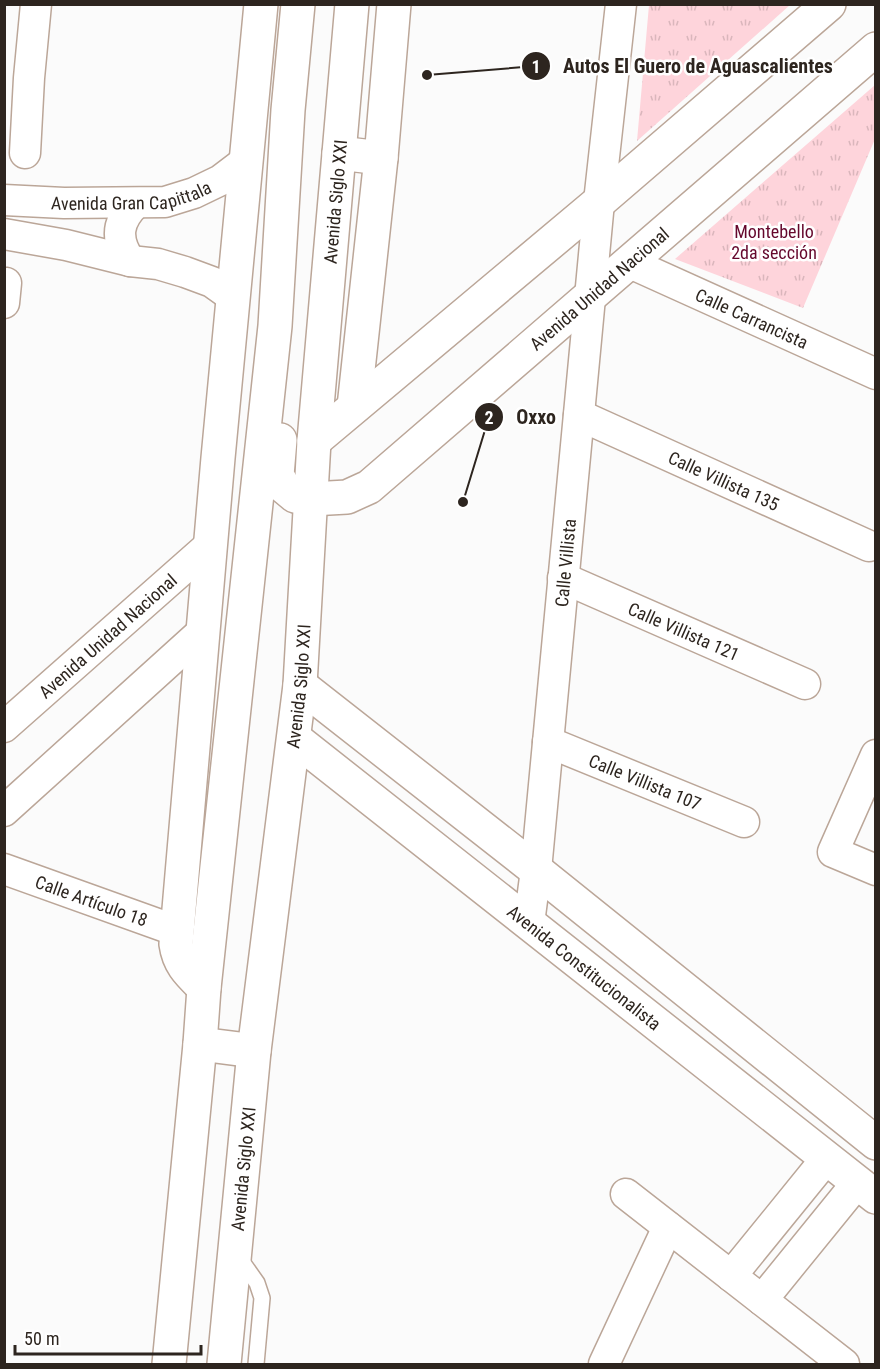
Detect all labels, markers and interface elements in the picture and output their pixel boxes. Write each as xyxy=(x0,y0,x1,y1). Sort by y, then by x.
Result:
callout: Autos El Guero de Aguascalientes xyxy=(521,47,845,85)
text: Autos El Guero de Aguascalientes xyxy=(563,54,833,78)
text: 1 xyxy=(531,56,541,77)
street label: Avenida Siglo XXI xyxy=(319,139,351,265)
street label: Avenida Gran Capittala xyxy=(51,176,214,214)
park label: Montebello 2da sección xyxy=(731,221,817,263)
street label: Avenida Unidad Nacional xyxy=(525,223,673,354)
street label: Calle Carrancista xyxy=(692,283,811,352)
callout: Oxxo xyxy=(474,398,567,436)
text: Oxxo xyxy=(516,405,556,429)
text: 2 xyxy=(484,407,494,428)
street label: Calle Villista 135 xyxy=(665,446,783,515)
street label: Calle Villista xyxy=(550,518,580,608)
street label: Avenida Unidad Nacional xyxy=(34,569,181,702)
street label: Calle Villista 121 xyxy=(625,597,743,665)
street label: Avenida Siglo XXI xyxy=(282,624,314,749)
street label: Calle Villista 107 xyxy=(586,749,705,814)
street label: Calle Artículo 18 xyxy=(33,871,151,930)
street label: Avenida Constitucionalista xyxy=(504,900,665,1034)
street label: Avenida Siglo XXI xyxy=(226,1106,259,1232)
scale bar xyxy=(15,1318,201,1356)
text: 50 m xyxy=(24,1328,59,1349)

